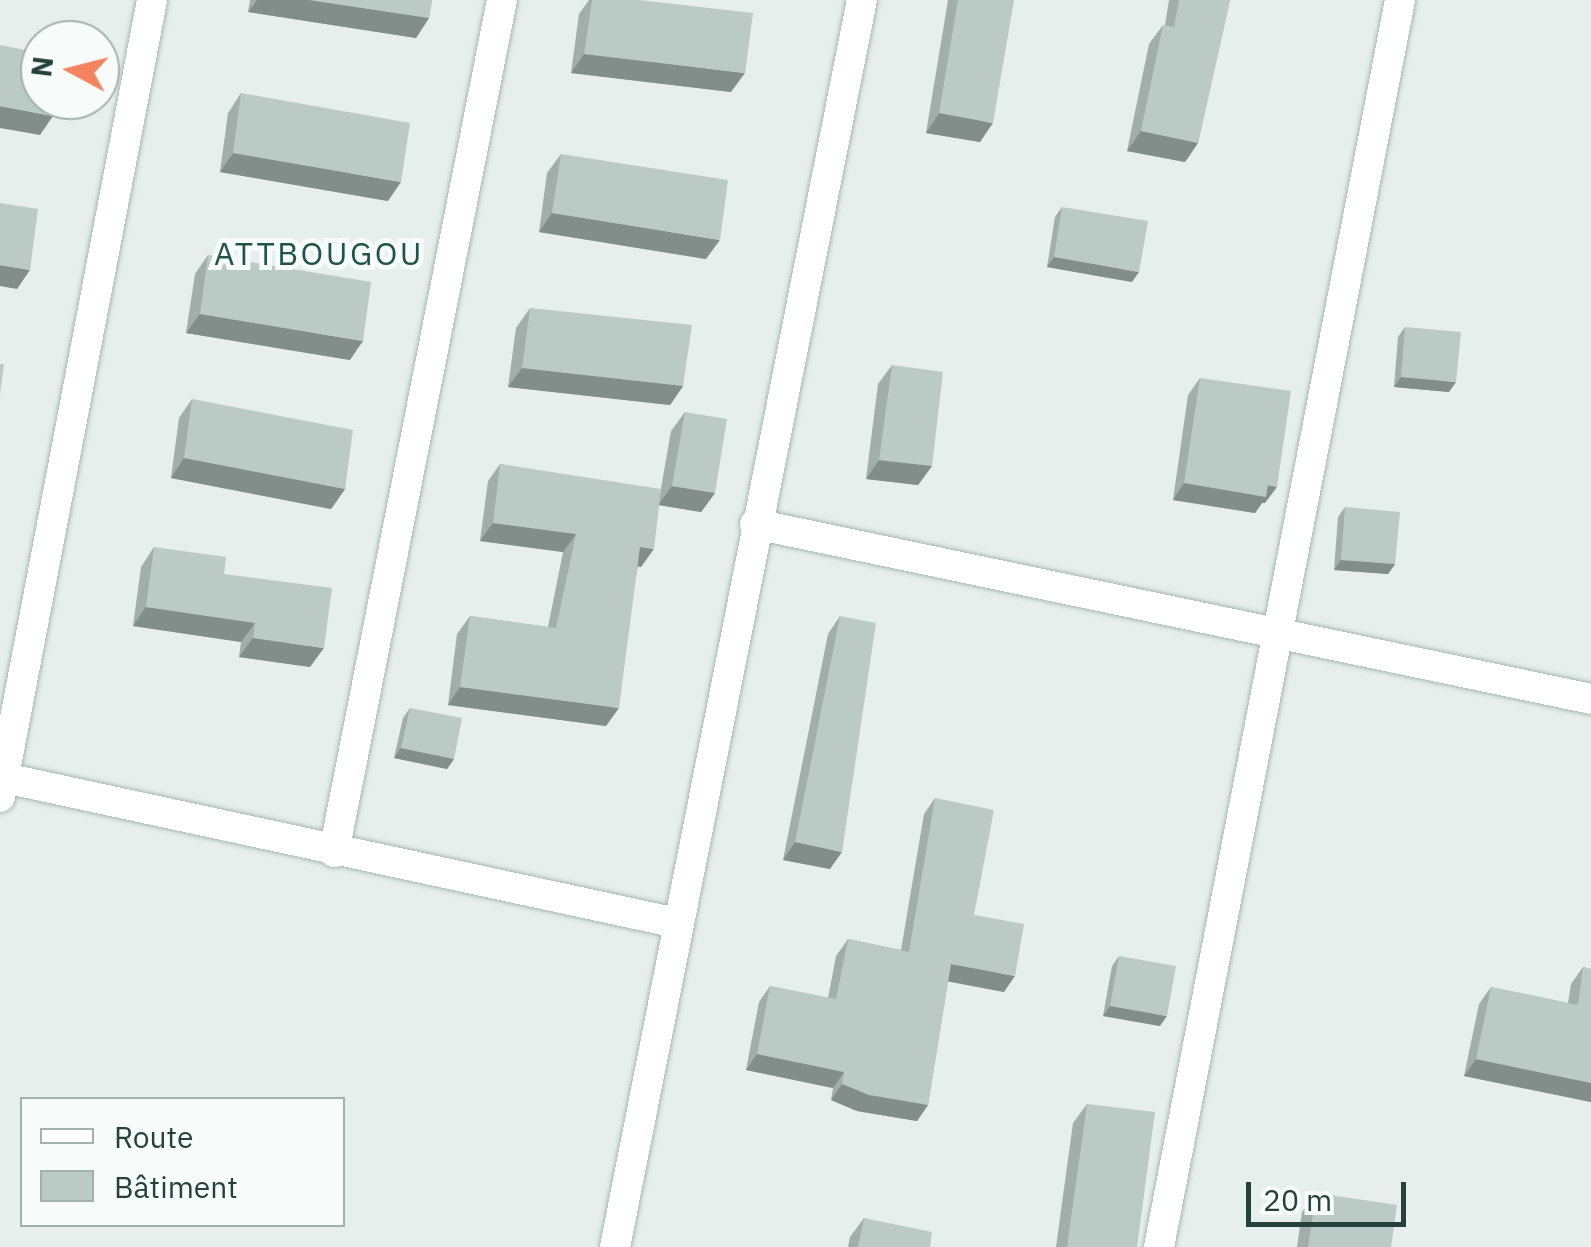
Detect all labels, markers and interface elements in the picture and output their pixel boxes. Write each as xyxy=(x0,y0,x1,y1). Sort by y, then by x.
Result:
north arrow xyxy=(20,20,120,120)
text: N xyxy=(22,54,61,79)
district label: ATTBOUGOU xyxy=(214,234,424,272)
legend xyxy=(20,1097,345,1227)
text: Route xyxy=(114,1117,193,1156)
scale bar xyxy=(1251,1162,1411,1224)
text: Bâtiment xyxy=(114,1167,238,1206)
text: 20 m xyxy=(1263,1180,1332,1219)

